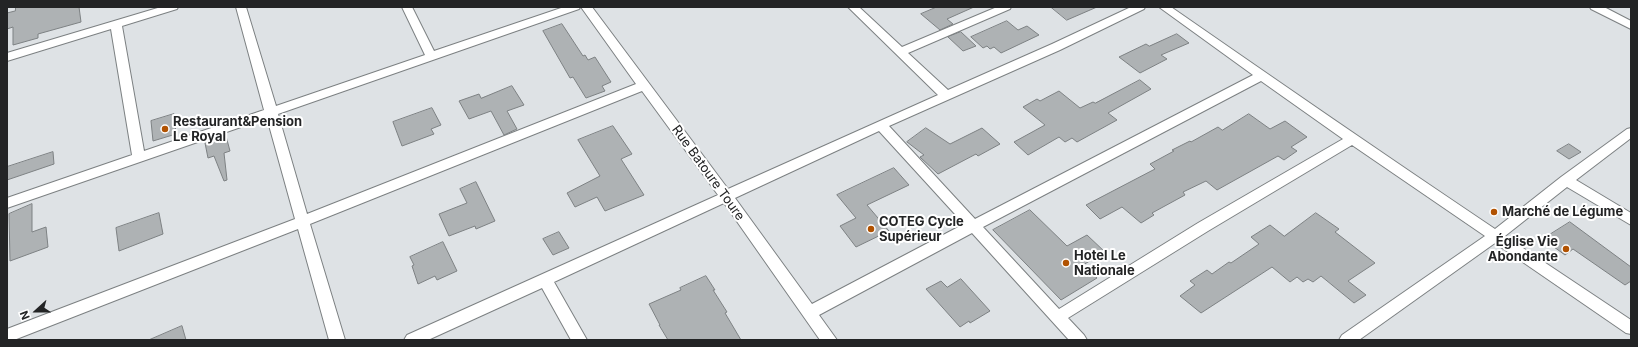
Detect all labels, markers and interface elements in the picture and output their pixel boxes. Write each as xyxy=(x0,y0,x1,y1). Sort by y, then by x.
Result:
place label: Restaurant&Pension Le Royal xyxy=(173,114,302,145)
street label: Rue Batoure Toure xyxy=(668,122,748,224)
marker: Restaurant&Pension Le Royal xyxy=(160,124,170,134)
place label: Marché de Légume xyxy=(1502,204,1623,220)
marker: Marché de Légume xyxy=(1489,207,1499,217)
place label: COTEG Cycle Supérieur xyxy=(879,214,964,245)
marker: COTEG Cycle Supérieur xyxy=(866,224,876,234)
place label: Église Vie Abondante xyxy=(1488,234,1558,265)
marker: Église Vie Abondante xyxy=(1561,244,1571,254)
place label: Hotel Le Nationale xyxy=(1074,248,1135,279)
marker: Hotel Le Nationale xyxy=(1061,258,1071,268)
north arrow xyxy=(16,291,56,331)
text: N xyxy=(17,309,33,322)

